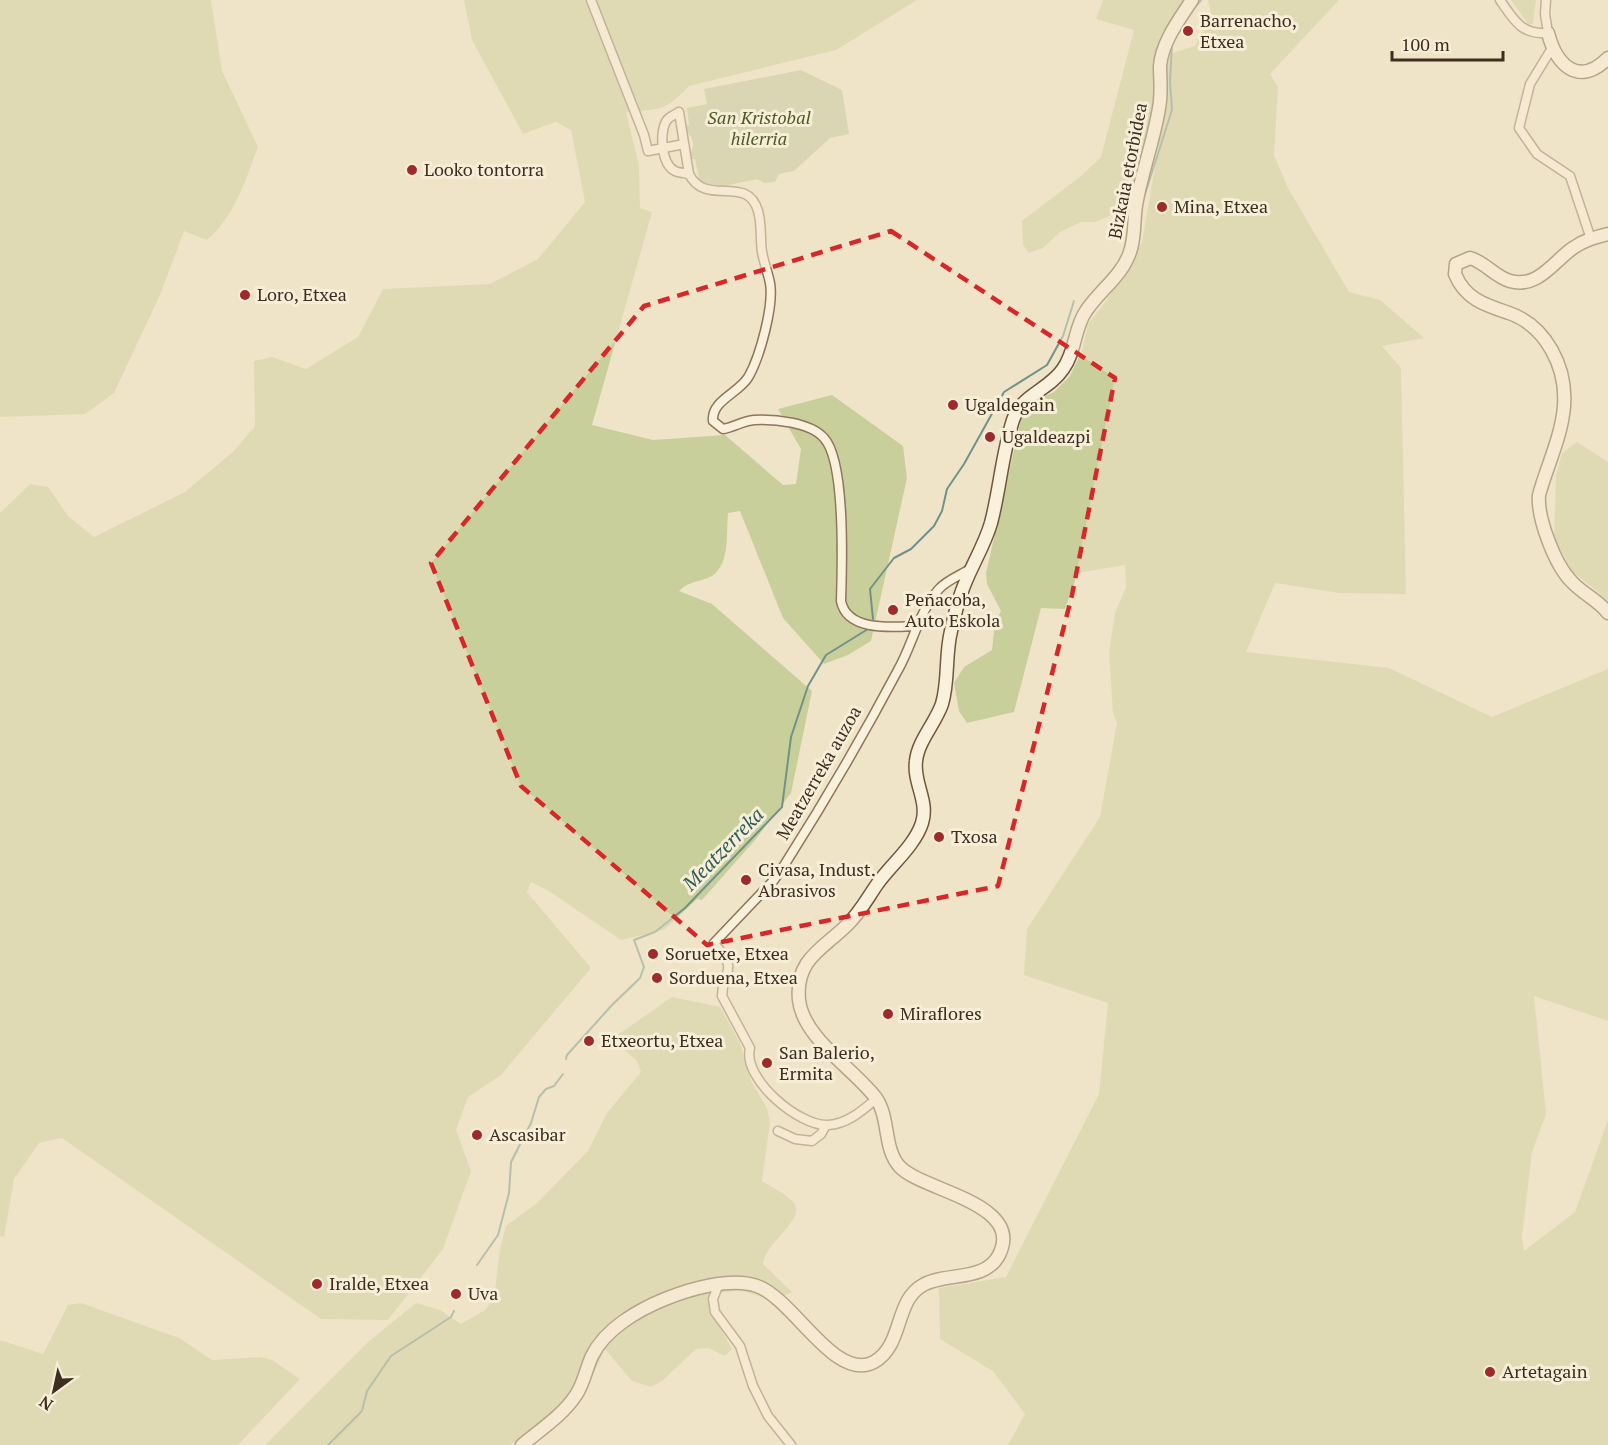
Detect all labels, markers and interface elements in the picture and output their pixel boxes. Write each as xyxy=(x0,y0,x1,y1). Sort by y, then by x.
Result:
place label: Barrenacho, Etxea xyxy=(1200,8,1297,53)
marker: Barrenacho, Etxea xyxy=(1181,24,1195,38)
scale bar xyxy=(1392,24,1503,62)
text: 100 m xyxy=(1401,32,1450,56)
street label: Bizkaia etorbidea xyxy=(1102,101,1152,241)
park label: San Kristobal hilerria xyxy=(707,105,811,150)
place label: Looko tontorra xyxy=(424,157,544,181)
marker: Looko tontorra xyxy=(405,163,419,177)
place label: Mina, Etxea xyxy=(1174,194,1268,218)
marker: Mina, Etxea xyxy=(1155,200,1169,214)
place label: Loro, Etxea xyxy=(257,282,347,306)
marker: Loro, Etxea xyxy=(238,288,252,302)
place label: Ugaldegain xyxy=(965,392,1055,416)
marker: Ugaldegain xyxy=(946,398,960,412)
place label: Ugaldeazpi xyxy=(1002,424,1091,448)
marker: Ugaldeazpi xyxy=(983,430,997,444)
place label: Peñacoba, Auto Eskola xyxy=(905,587,1000,632)
marker: Peñacoba, Auto Eskola xyxy=(886,603,900,617)
street label: Meatzerreka auzoa xyxy=(770,701,866,844)
water label: Meatzerreka xyxy=(675,801,769,897)
place label: Txosa xyxy=(951,824,998,848)
marker: Txosa xyxy=(932,830,946,844)
place label: Civasa, Indust. Abrasivos xyxy=(758,857,876,902)
marker: Civasa, Indust. Abrasivos xyxy=(739,873,753,887)
place label: Soruetxe, Etxea xyxy=(665,941,789,965)
marker: Soruetxe, Etxea xyxy=(646,947,660,961)
place label: Sorduena, Etxea xyxy=(669,965,798,989)
marker: Sorduena, Etxea xyxy=(650,971,664,985)
place label: Miraflores xyxy=(900,1001,982,1025)
marker: Miraflores xyxy=(881,1007,895,1021)
place label: Etxeortu, Etxea xyxy=(601,1028,723,1052)
marker: Etxeortu, Etxea xyxy=(582,1034,596,1048)
place label: San Balerio, Ermita xyxy=(779,1040,875,1085)
marker: San Balerio, Ermita xyxy=(760,1056,774,1070)
place label: Ascasibar xyxy=(489,1122,566,1146)
marker: Ascasibar xyxy=(470,1128,484,1142)
place label: Iralde, Etxea xyxy=(329,1271,429,1295)
marker: Iralde, Etxea xyxy=(310,1277,324,1291)
place label: Uva xyxy=(468,1281,498,1305)
marker: Uva xyxy=(449,1287,463,1301)
place label: Artetagain xyxy=(1502,1359,1588,1383)
north arrow xyxy=(24,1361,84,1421)
marker: Artetagain xyxy=(1483,1365,1497,1379)
text: N xyxy=(35,1391,57,1416)

